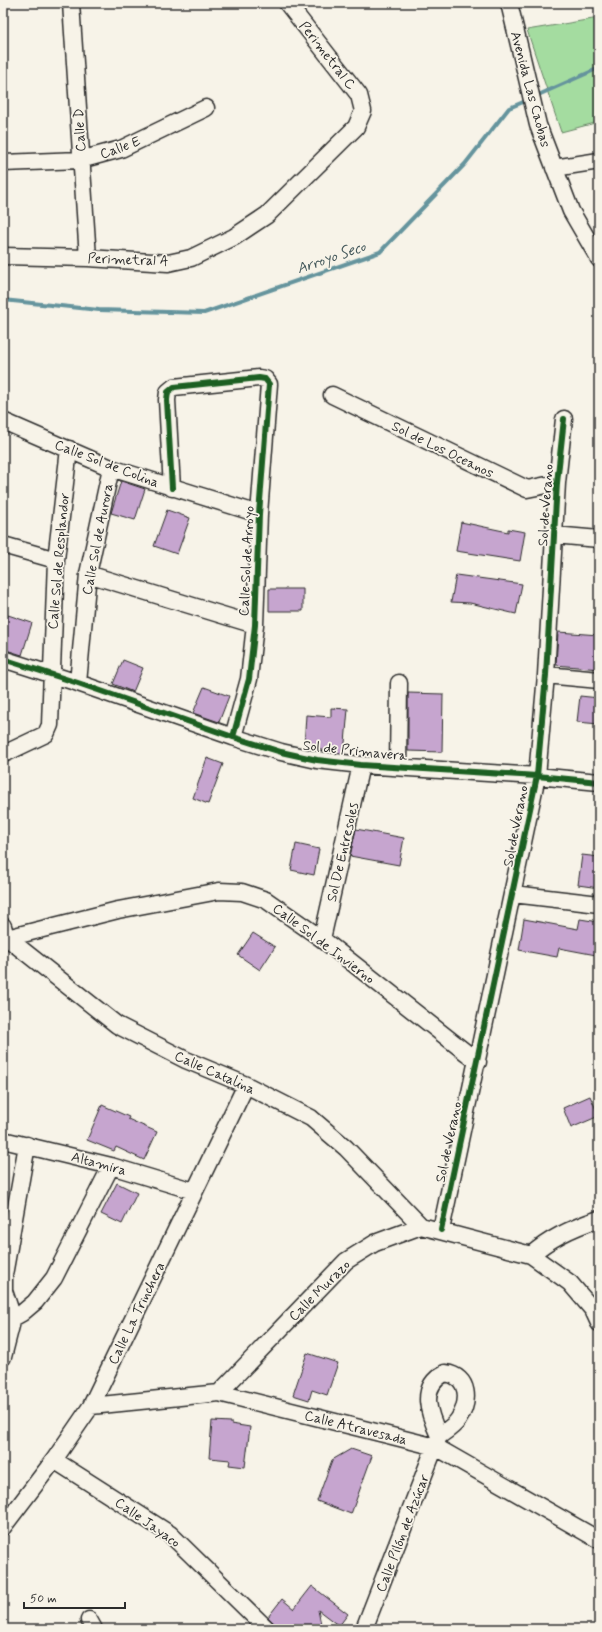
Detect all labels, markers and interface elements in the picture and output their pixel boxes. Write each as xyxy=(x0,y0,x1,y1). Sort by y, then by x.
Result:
street label: Perimetral C xyxy=(295,18,360,94)
street label: Avenida Las Caobas xyxy=(506,29,554,149)
street label: Calle D xyxy=(70,108,90,152)
street label: Calle E xyxy=(98,132,143,164)
water label: Arroyo Seco xyxy=(294,236,370,279)
street label: Perimetral A xyxy=(87,250,169,270)
street label: Sol de Los Oceanos xyxy=(389,417,497,482)
street label: Calle Sol de Colina xyxy=(52,436,161,492)
street label: Sol de Verano xyxy=(534,463,558,547)
street label: Calle Sol de Aurora xyxy=(78,482,118,596)
street label: Calle Sol de Resplandor xyxy=(44,492,74,630)
street label: Calle Sol de Arroyo xyxy=(235,505,259,617)
street label: Sol de Primavera xyxy=(302,737,408,765)
street label: Sol de Verano xyxy=(499,784,533,868)
street label: Sol De Entresoles xyxy=(323,800,363,904)
street label: Calle Sol de Invierno xyxy=(269,900,378,988)
street label: Calle Catalina xyxy=(172,1047,258,1099)
street label: Sol de Verano xyxy=(432,1100,466,1184)
street label: Altamira xyxy=(69,1148,128,1180)
street label: Calle Murazo xyxy=(285,1256,355,1325)
street label: Calle La Trinchera xyxy=(104,1259,170,1368)
street label: Calle Atravesada xyxy=(303,1407,409,1449)
street label: Calle Pilón de Azúcar xyxy=(372,1472,434,1595)
street label: Calle Jayaco xyxy=(111,1494,184,1552)
scale bar xyxy=(24,1584,125,1610)
text: 50 m xyxy=(30,1591,57,1607)

